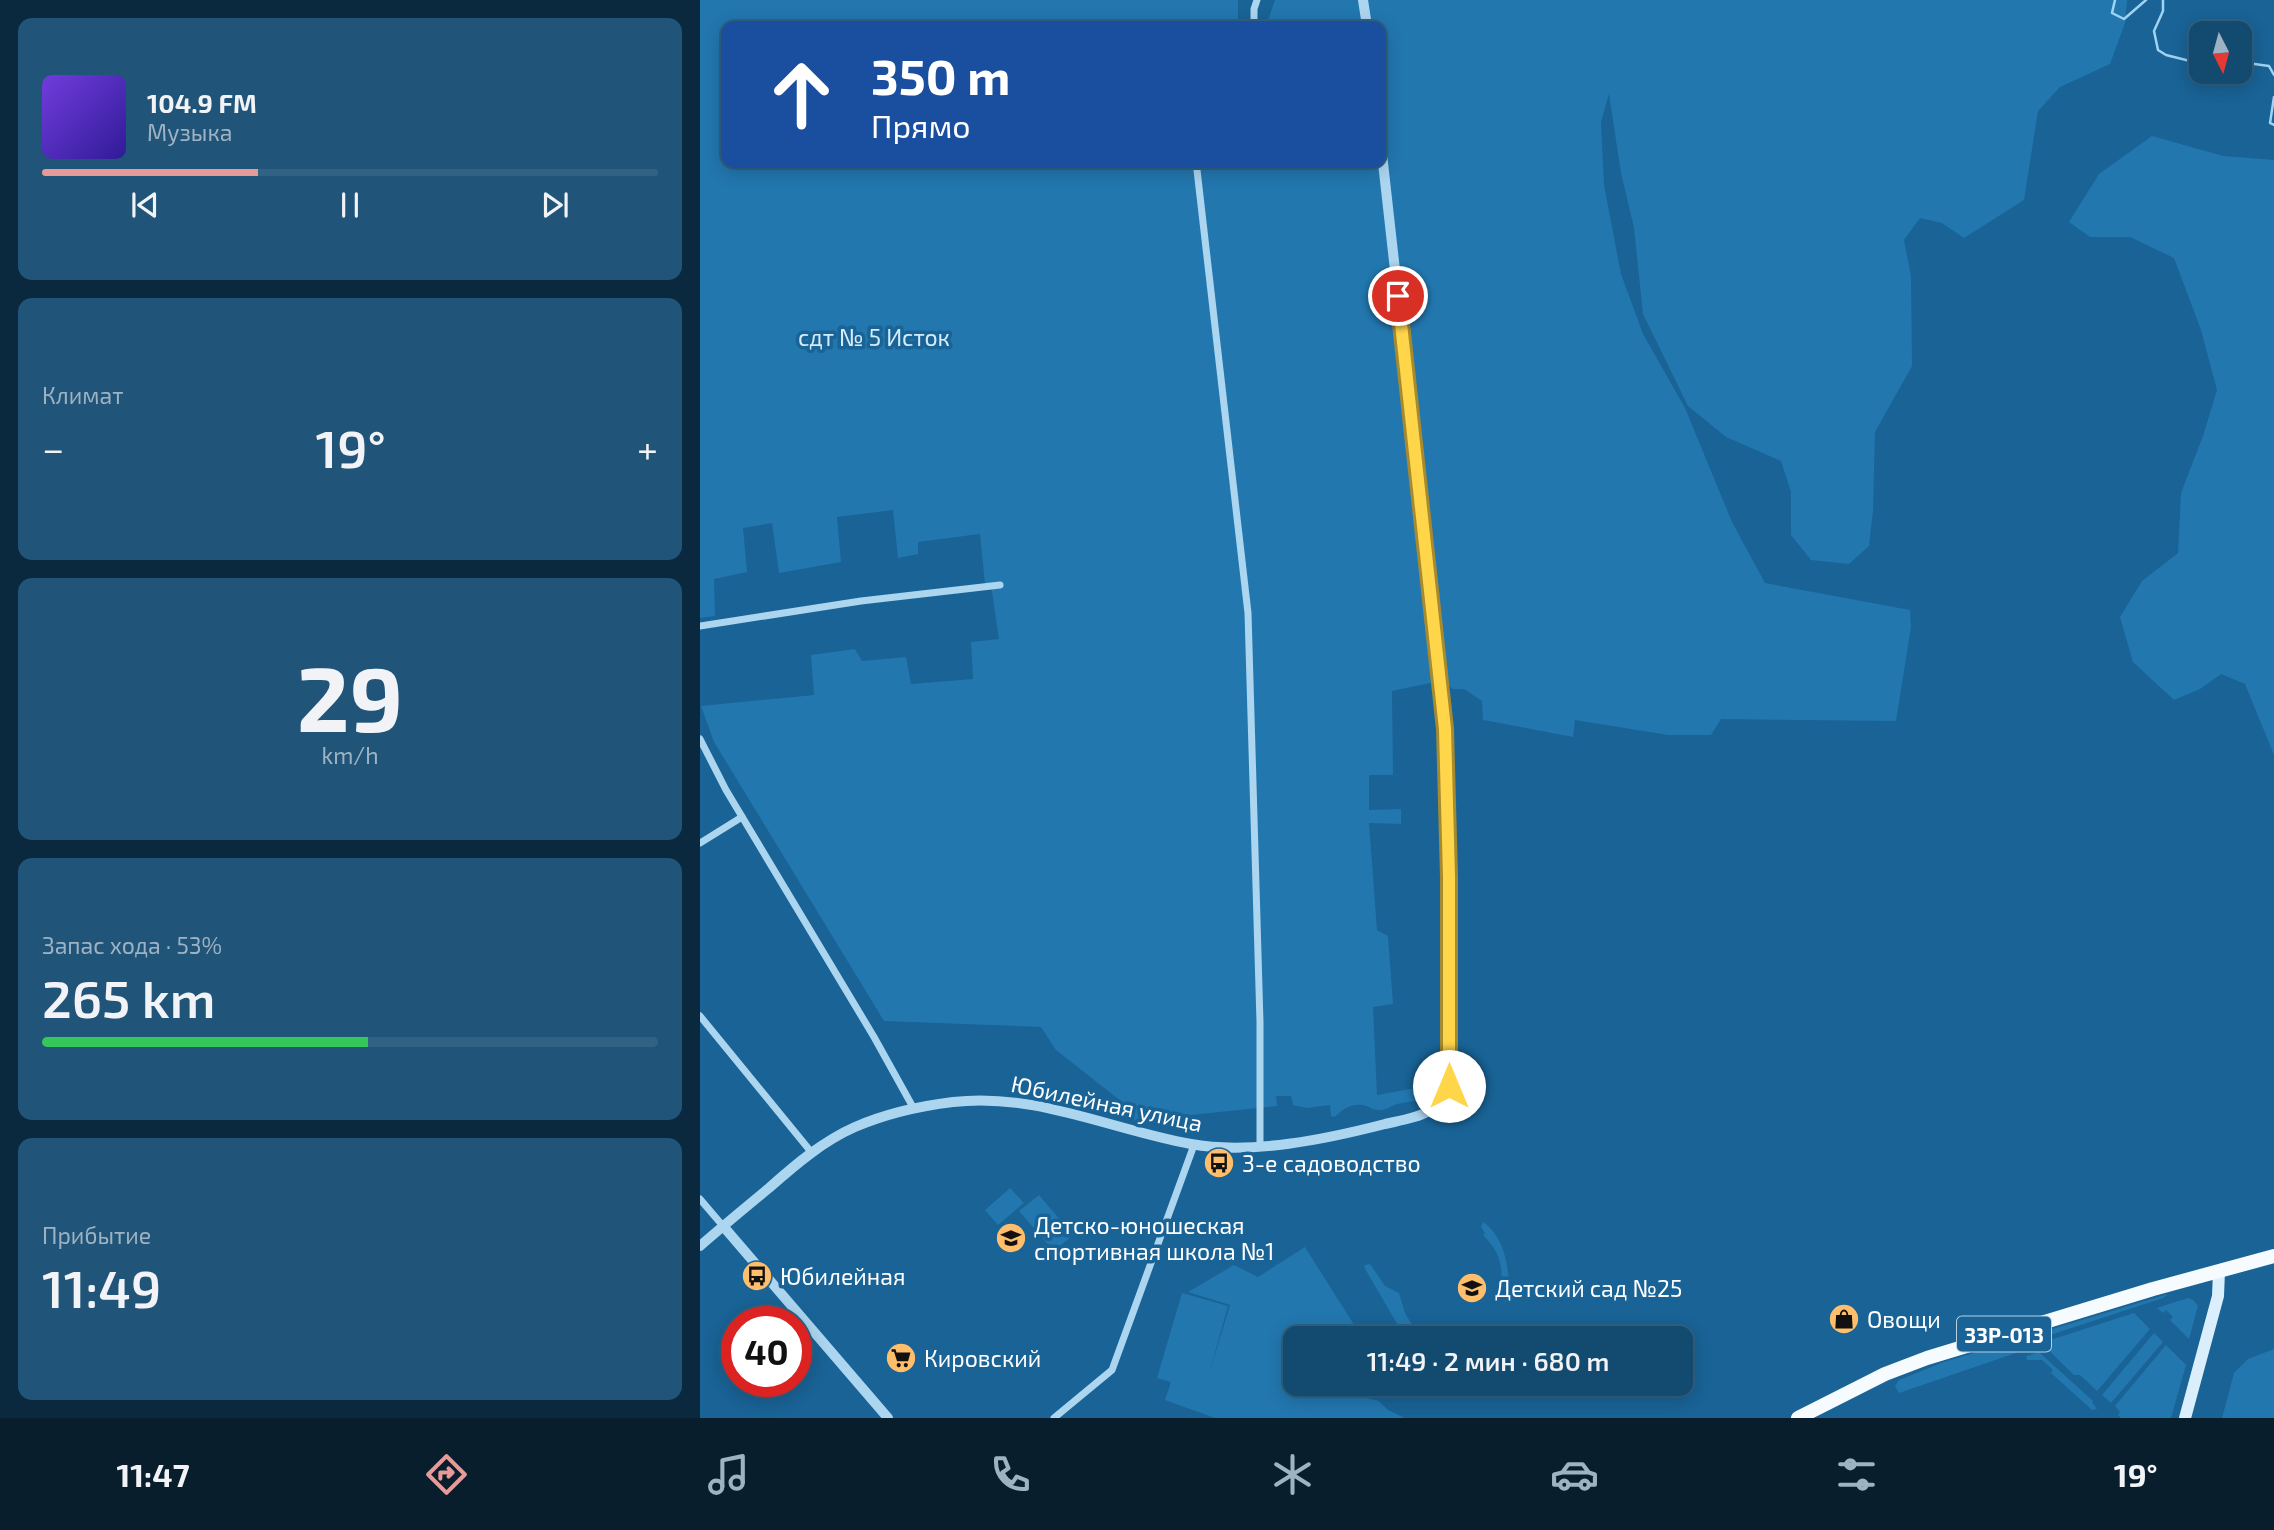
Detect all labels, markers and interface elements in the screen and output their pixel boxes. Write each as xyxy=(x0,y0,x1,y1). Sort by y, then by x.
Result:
north arrow xyxy=(2189,21,2252,84)
map controls xyxy=(2189,21,2252,84)
text: 350 m xyxy=(871,46,1011,105)
icon: ahead xyxy=(756,49,847,140)
text: 104.9 FM xyxy=(147,87,257,118)
text: Прямо xyxy=(871,106,971,144)
text: Музыка xyxy=(147,118,232,146)
icon: previous xyxy=(126,186,164,224)
icon: pause xyxy=(331,186,369,224)
icon: next xyxy=(536,186,574,224)
pin xyxy=(1368,266,1428,326)
icon: arrive xyxy=(1379,277,1417,315)
park label: сдт № 5 Исток xyxy=(798,323,950,351)
text: Климат xyxy=(42,381,123,409)
text: 19° xyxy=(315,416,386,478)
text: − xyxy=(42,425,64,471)
text: + xyxy=(637,425,658,471)
text: 29 xyxy=(297,641,403,750)
text: km/h xyxy=(321,741,379,769)
text: Запас хода · 53% xyxy=(42,931,222,959)
text: 265 km xyxy=(42,966,215,1028)
position arrow xyxy=(1412,1049,1486,1123)
street label: Юбилейная улица xyxy=(1009,1069,1205,1138)
bus stop icon: 3-е садоводство xyxy=(1202,1146,1236,1180)
place label: 3-е садоводство xyxy=(1242,1149,1421,1177)
place label: Детско-юношеская спортивная школа №1 xyxy=(1034,1211,1275,1265)
text: Прибытие xyxy=(42,1221,151,1249)
school or university icon: Детско-юношеская спортивная школа №1 xyxy=(994,1221,1028,1255)
text: 11:49 xyxy=(42,1256,161,1318)
bus stop icon: Юбилейная xyxy=(740,1259,774,1293)
place label: Юбилейная xyxy=(780,1262,905,1290)
school or university icon: Детский сад №25 xyxy=(1455,1271,1489,1305)
place label: Детский сад №25 xyxy=(1495,1274,1682,1302)
shop icon: Овощи xyxy=(1827,1302,1861,1336)
place label: Овощи xyxy=(1867,1305,1941,1333)
speed limit sign: 40 xyxy=(721,1306,812,1397)
road number: 33Р-013 xyxy=(1957,1316,2051,1352)
supermarket icon: Кировский xyxy=(884,1341,918,1375)
place label: Кировский xyxy=(924,1344,1041,1372)
text: 11:49 · 2 мин · 680 m xyxy=(1367,1345,1609,1376)
icon: directions xyxy=(422,1450,471,1499)
icon: music xyxy=(704,1450,753,1499)
icon: phone xyxy=(986,1450,1035,1499)
icon: climate xyxy=(1268,1450,1317,1499)
icon: car xyxy=(1550,1450,1599,1499)
icon: filters xyxy=(1832,1450,1881,1499)
text: 11:47 xyxy=(116,1455,190,1493)
text: 19° xyxy=(2114,1455,2158,1493)

